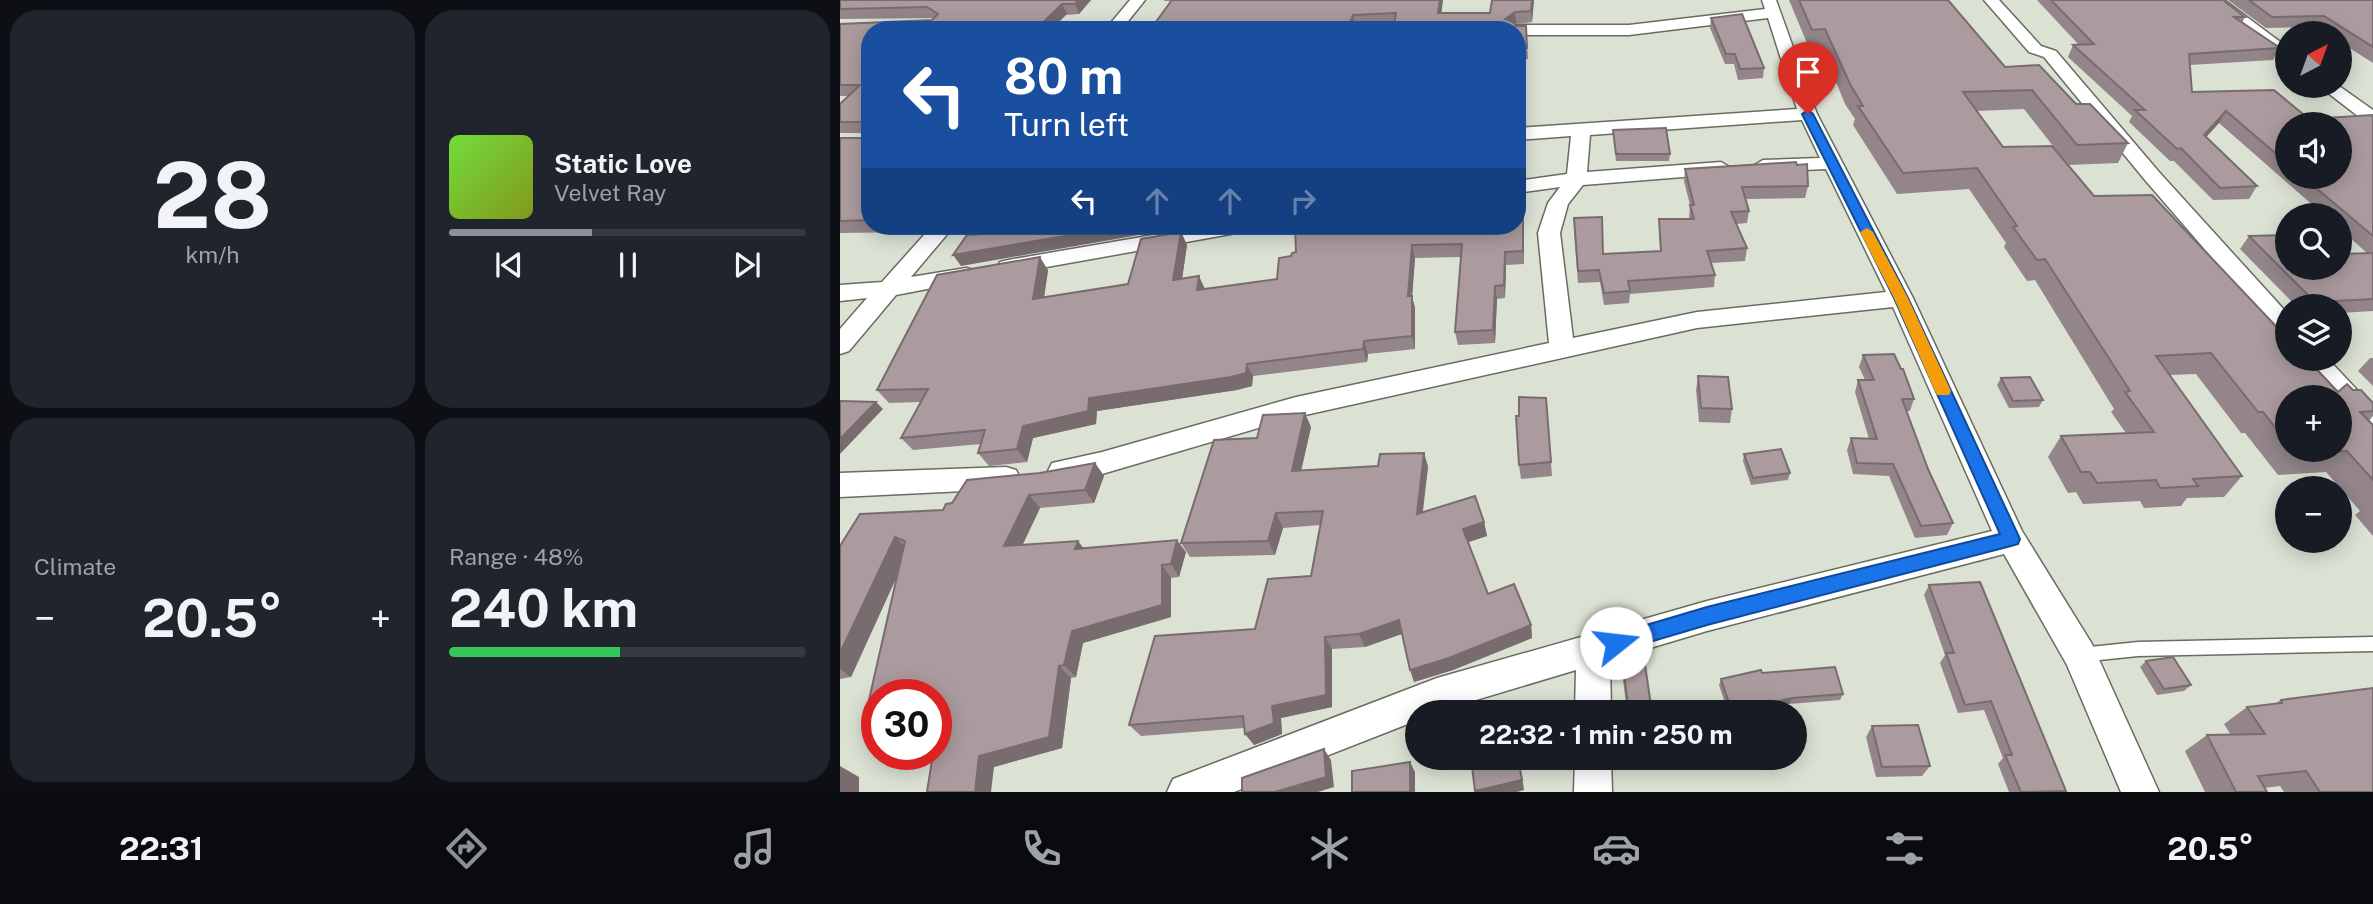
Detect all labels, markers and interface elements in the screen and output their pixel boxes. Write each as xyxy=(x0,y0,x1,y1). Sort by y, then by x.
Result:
north arrow xyxy=(2275,21,2352,98)
map controls xyxy=(2275,21,2352,553)
pin xyxy=(1778,42,1838,114)
text: 80 m xyxy=(1004,47,1123,105)
icon: left xyxy=(889,49,980,140)
icon: arrive xyxy=(1789,53,1827,91)
text: Turn left xyxy=(1004,106,1129,143)
button: sound xyxy=(2275,112,2352,189)
text: 28 xyxy=(153,142,272,248)
text: Static Love xyxy=(554,148,692,179)
text: Velvet Ray xyxy=(554,179,666,206)
icon: left xyxy=(1065,182,1103,220)
icon: ahead xyxy=(1138,182,1176,220)
icon: ahead xyxy=(1211,182,1249,220)
icon: right xyxy=(1284,182,1322,220)
button: search xyxy=(2275,203,2352,280)
text: km/h xyxy=(185,241,240,268)
icon: previous xyxy=(490,246,528,284)
icon: pause xyxy=(609,246,647,284)
icon: next xyxy=(728,246,766,284)
button: layers xyxy=(2275,294,2352,371)
button: + xyxy=(2275,385,2352,462)
button: − xyxy=(2275,476,2352,553)
text: Range · 48% xyxy=(449,543,584,570)
text: Climate xyxy=(34,553,116,580)
text: 240 km xyxy=(449,578,638,639)
text: 20.5° xyxy=(142,588,283,649)
text: − xyxy=(34,596,55,641)
text: + xyxy=(370,596,391,641)
position arrow xyxy=(1579,606,1653,680)
speed limit sign: 30 xyxy=(861,679,952,770)
text: 22:32 · 1 min · 250 m xyxy=(1479,719,1733,750)
icon: directions xyxy=(442,824,491,873)
icon: music xyxy=(730,824,779,873)
icon: phone xyxy=(1017,824,1066,873)
icon: climate xyxy=(1305,824,1354,873)
icon: car xyxy=(1592,824,1641,873)
icon: filters xyxy=(1880,824,1929,873)
text: 22:31 xyxy=(119,830,204,867)
text: 20.5° xyxy=(2167,830,2254,867)

